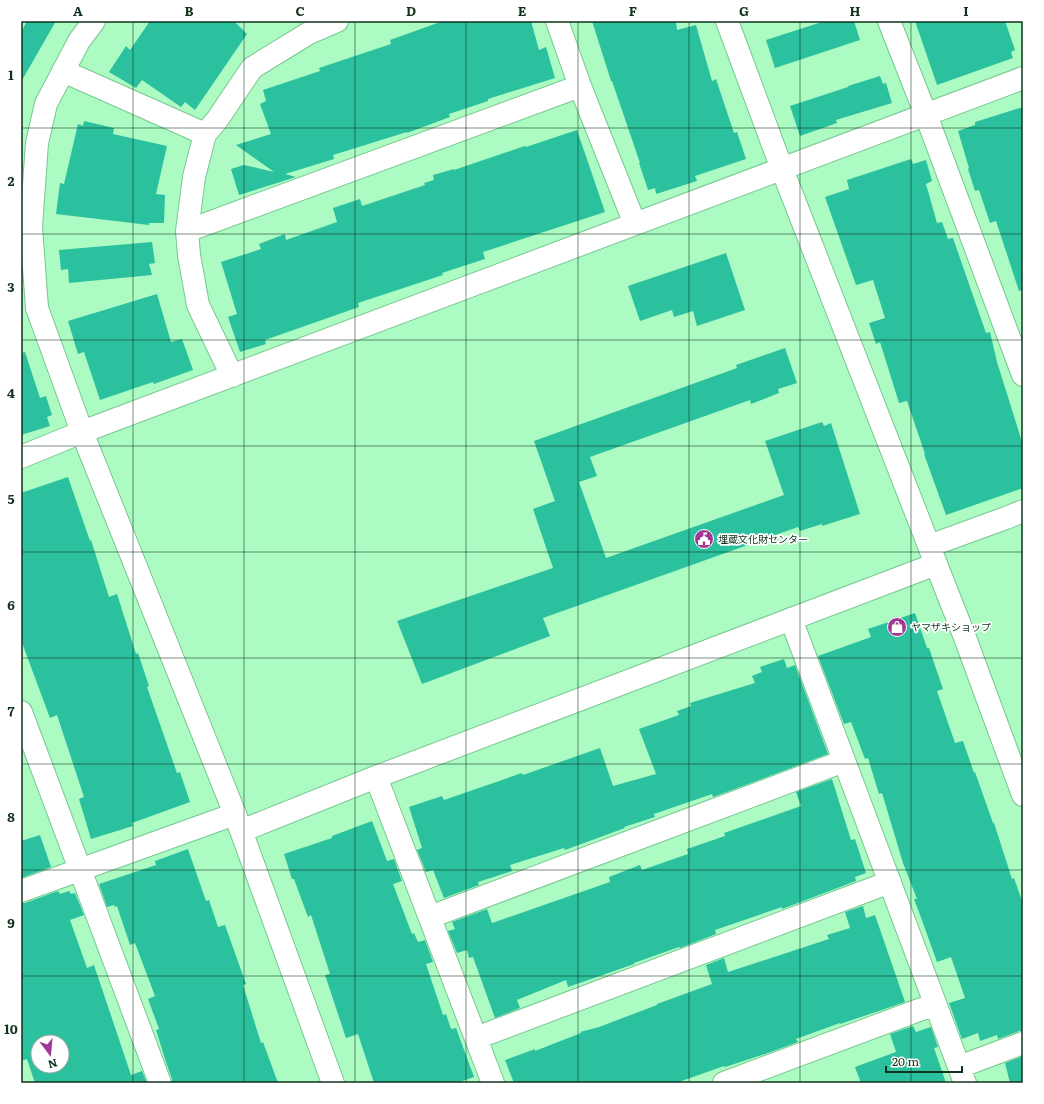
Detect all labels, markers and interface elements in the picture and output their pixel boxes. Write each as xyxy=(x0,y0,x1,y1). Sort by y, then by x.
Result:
text: A xyxy=(73,1,83,20)
text: B xyxy=(185,1,194,20)
text: C xyxy=(295,1,305,20)
text: D xyxy=(406,1,416,20)
text: E xyxy=(518,1,527,20)
text: F xyxy=(629,1,637,20)
text: G xyxy=(739,1,749,20)
text: H xyxy=(850,1,861,20)
text: I xyxy=(963,1,969,20)
text: 1 xyxy=(8,65,14,84)
text: 2 xyxy=(8,171,15,190)
text: 3 xyxy=(7,277,15,296)
text: 4 xyxy=(7,383,15,402)
text: 5 xyxy=(7,489,15,508)
public building icon: 埋蔵文化財センター xyxy=(693,528,715,550)
place label: 埋蔵文化財センター xyxy=(718,531,808,546)
text: 6 xyxy=(7,595,15,614)
shop icon: ヤマザキショップ xyxy=(886,616,908,638)
place label: ヤマザキショップ xyxy=(911,619,991,634)
text: 7 xyxy=(7,701,15,720)
text: 8 xyxy=(7,807,15,826)
text: 9 xyxy=(7,913,15,932)
text: 10 xyxy=(4,1019,18,1038)
north arrow xyxy=(30,1034,70,1074)
scale bar xyxy=(886,1048,962,1074)
text: 20 m xyxy=(892,1052,919,1070)
text: N xyxy=(46,1056,60,1074)

